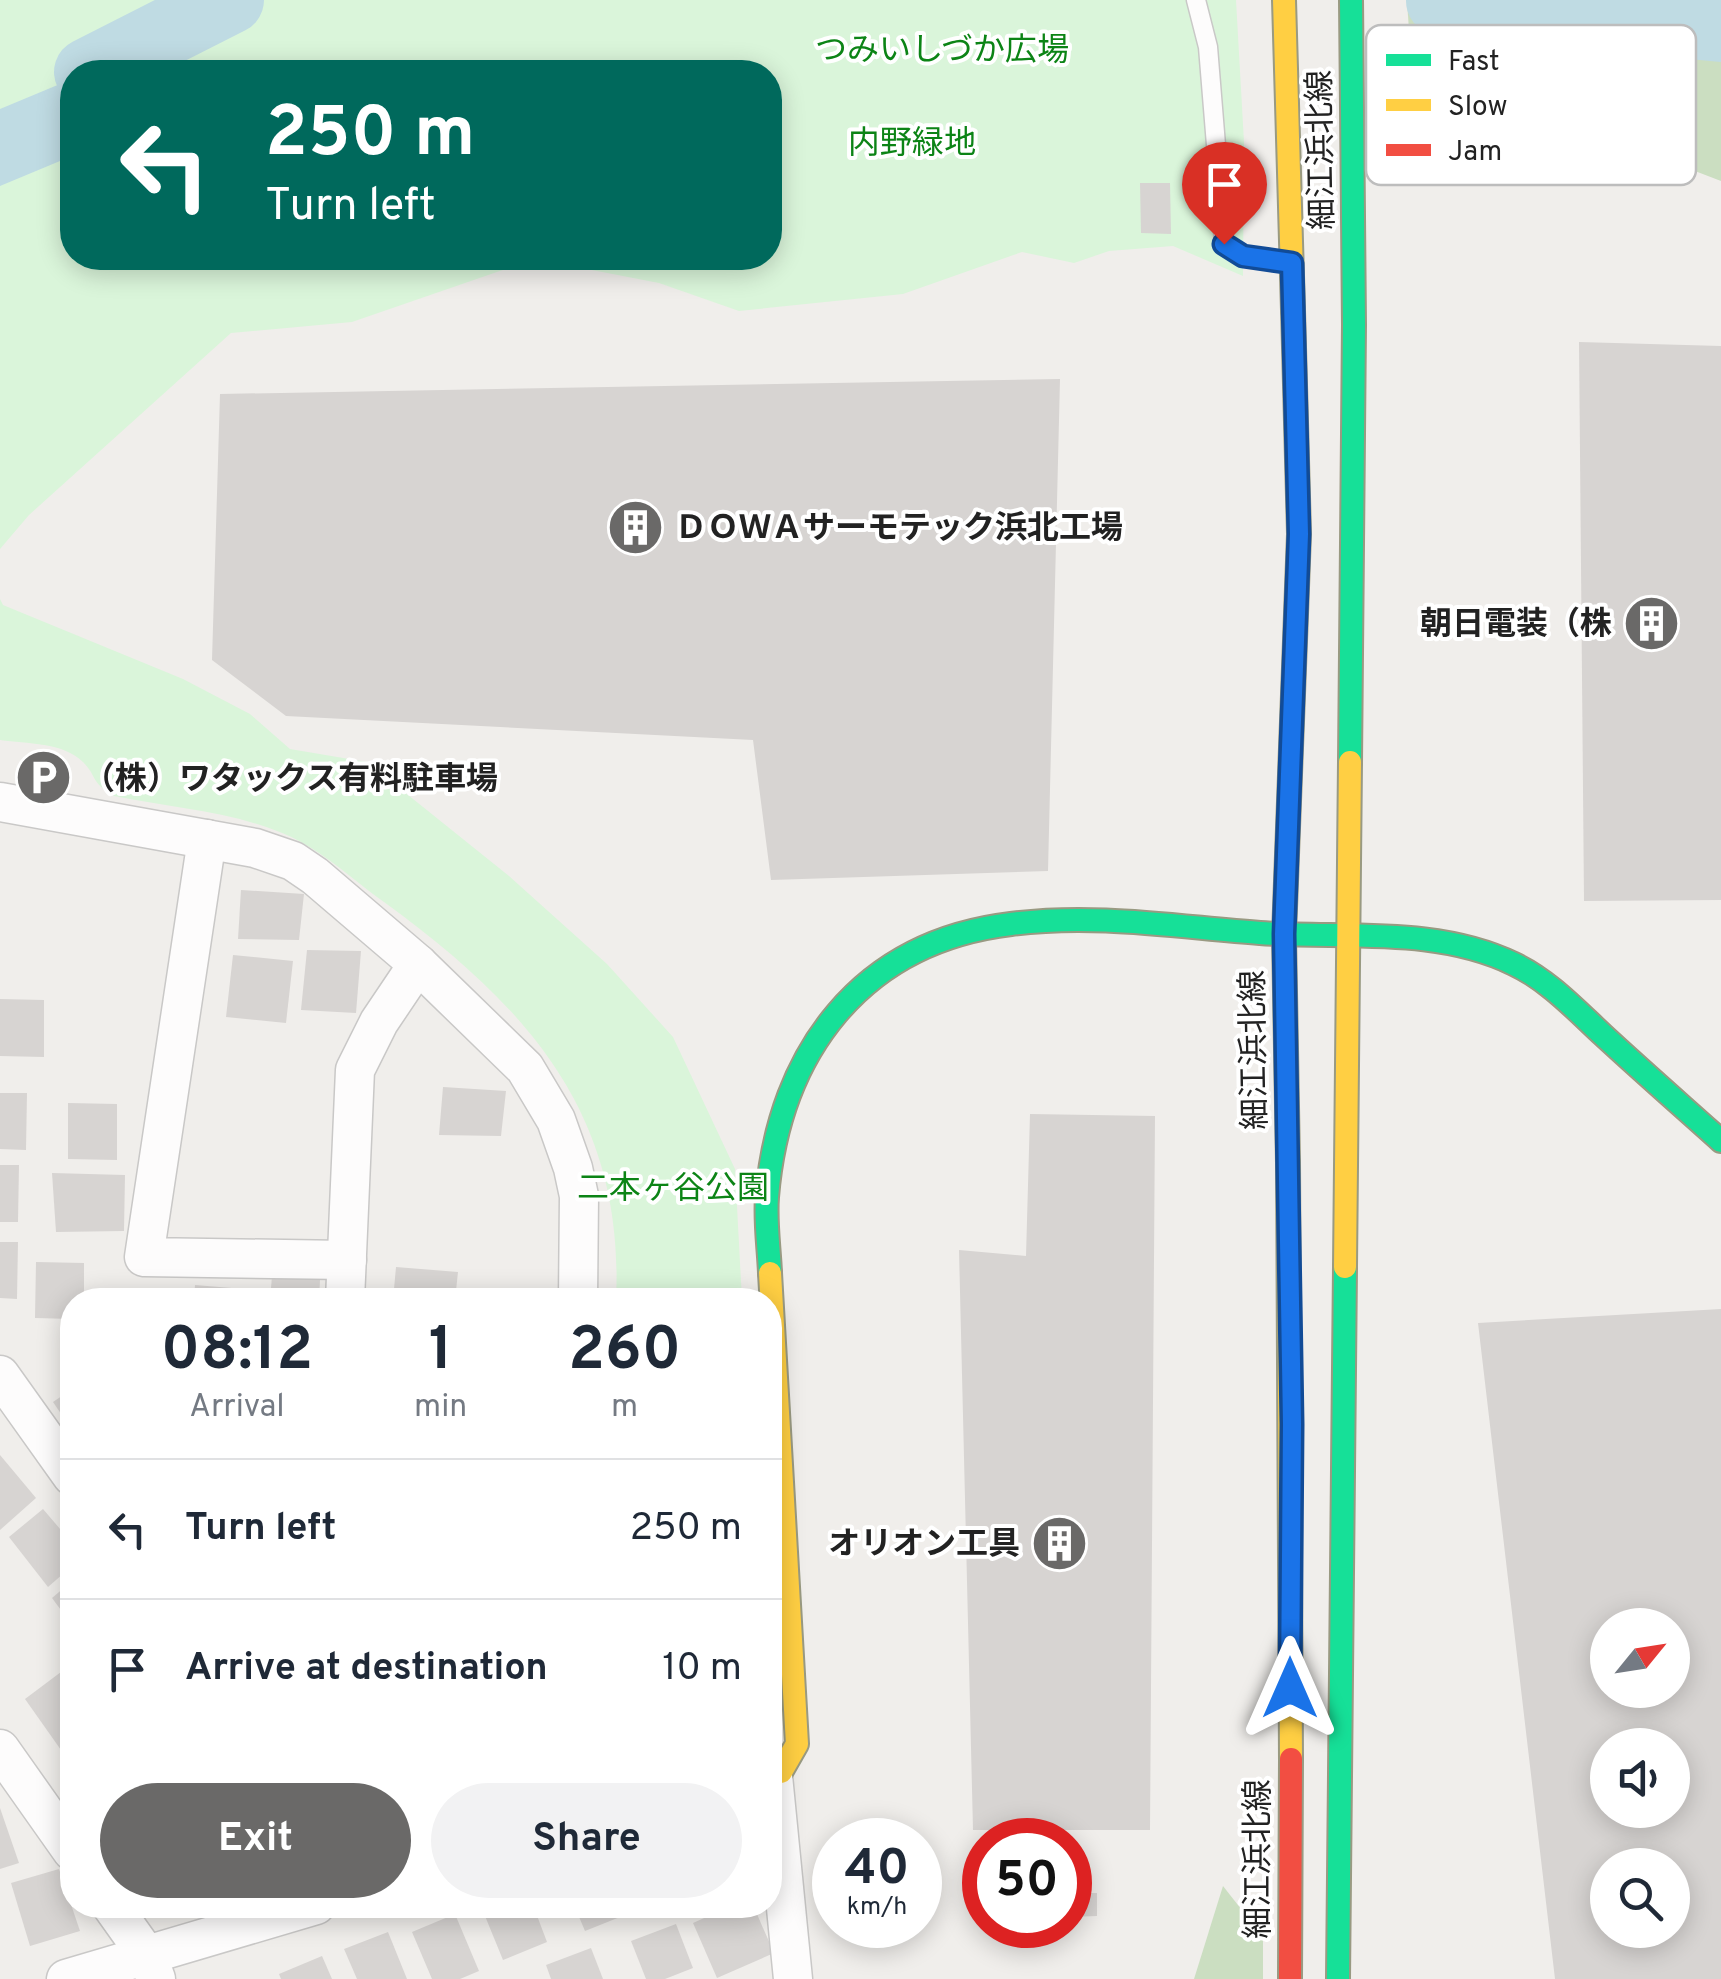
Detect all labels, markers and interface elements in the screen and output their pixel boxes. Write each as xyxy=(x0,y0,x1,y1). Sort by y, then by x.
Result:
legend xyxy=(1366,25,1696,185)
park label: つみいしづか広場 xyxy=(815,32,1069,72)
text: Fast xyxy=(1448,45,1500,81)
street label: 細江浜北線 xyxy=(1302,70,1344,230)
text: Slow xyxy=(1448,90,1507,126)
text: 250 m xyxy=(265,92,475,181)
icon: left xyxy=(100,100,230,230)
park label: 内野緑地 xyxy=(848,125,976,165)
text: Jam xyxy=(1448,135,1502,171)
pin xyxy=(1182,142,1267,245)
icon: arrive xyxy=(1197,157,1252,212)
text: Turn left xyxy=(265,179,436,236)
building icon: ＤＯＷＡサーモテック浜北工場 xyxy=(606,497,666,557)
place label: ＤＯＷＡサーモテック浜北工場 xyxy=(675,510,1123,550)
building icon: 朝日電装（株 xyxy=(1621,593,1681,653)
place label: 朝日電装（株 xyxy=(1420,606,1612,646)
parking icon: （株）ワタックス有料駐車場 xyxy=(14,748,74,808)
place label: （株）ワタックス有料駐車場 xyxy=(83,761,498,801)
street label: 細江浜北線 xyxy=(1235,970,1277,1130)
park label: 二本ヶ谷公園 xyxy=(577,1170,769,1210)
text: 08:12 xyxy=(161,1315,313,1391)
text: 1 xyxy=(429,1315,453,1391)
text: 260 xyxy=(568,1315,681,1391)
text: Arrival xyxy=(189,1388,285,1428)
text: min xyxy=(414,1388,467,1428)
text: m xyxy=(611,1388,638,1428)
icon: left xyxy=(100,1502,155,1557)
text: Turn left xyxy=(185,1505,337,1554)
text: 250 m xyxy=(630,1505,742,1554)
building icon: オリオン工具 xyxy=(1029,1513,1089,1573)
place label: オリオン工具 xyxy=(828,1526,1020,1566)
north arrow xyxy=(1590,1608,1690,1708)
map controls xyxy=(1590,1608,1690,1948)
position arrow xyxy=(1238,1636,1342,1740)
icon: arrive xyxy=(100,1642,155,1697)
text: Arrive at destination xyxy=(185,1645,548,1694)
text: 10 m xyxy=(662,1645,742,1694)
button: sound xyxy=(1590,1728,1690,1828)
street label: 細江浜北線 xyxy=(1240,1779,1280,1939)
button: Exit xyxy=(100,1783,411,1898)
button: Share xyxy=(431,1783,742,1898)
speed limit sign: 50 xyxy=(962,1818,1092,1948)
text: 40 xyxy=(844,1839,910,1902)
button: search xyxy=(1590,1848,1690,1948)
text: km/h xyxy=(847,1892,907,1924)

